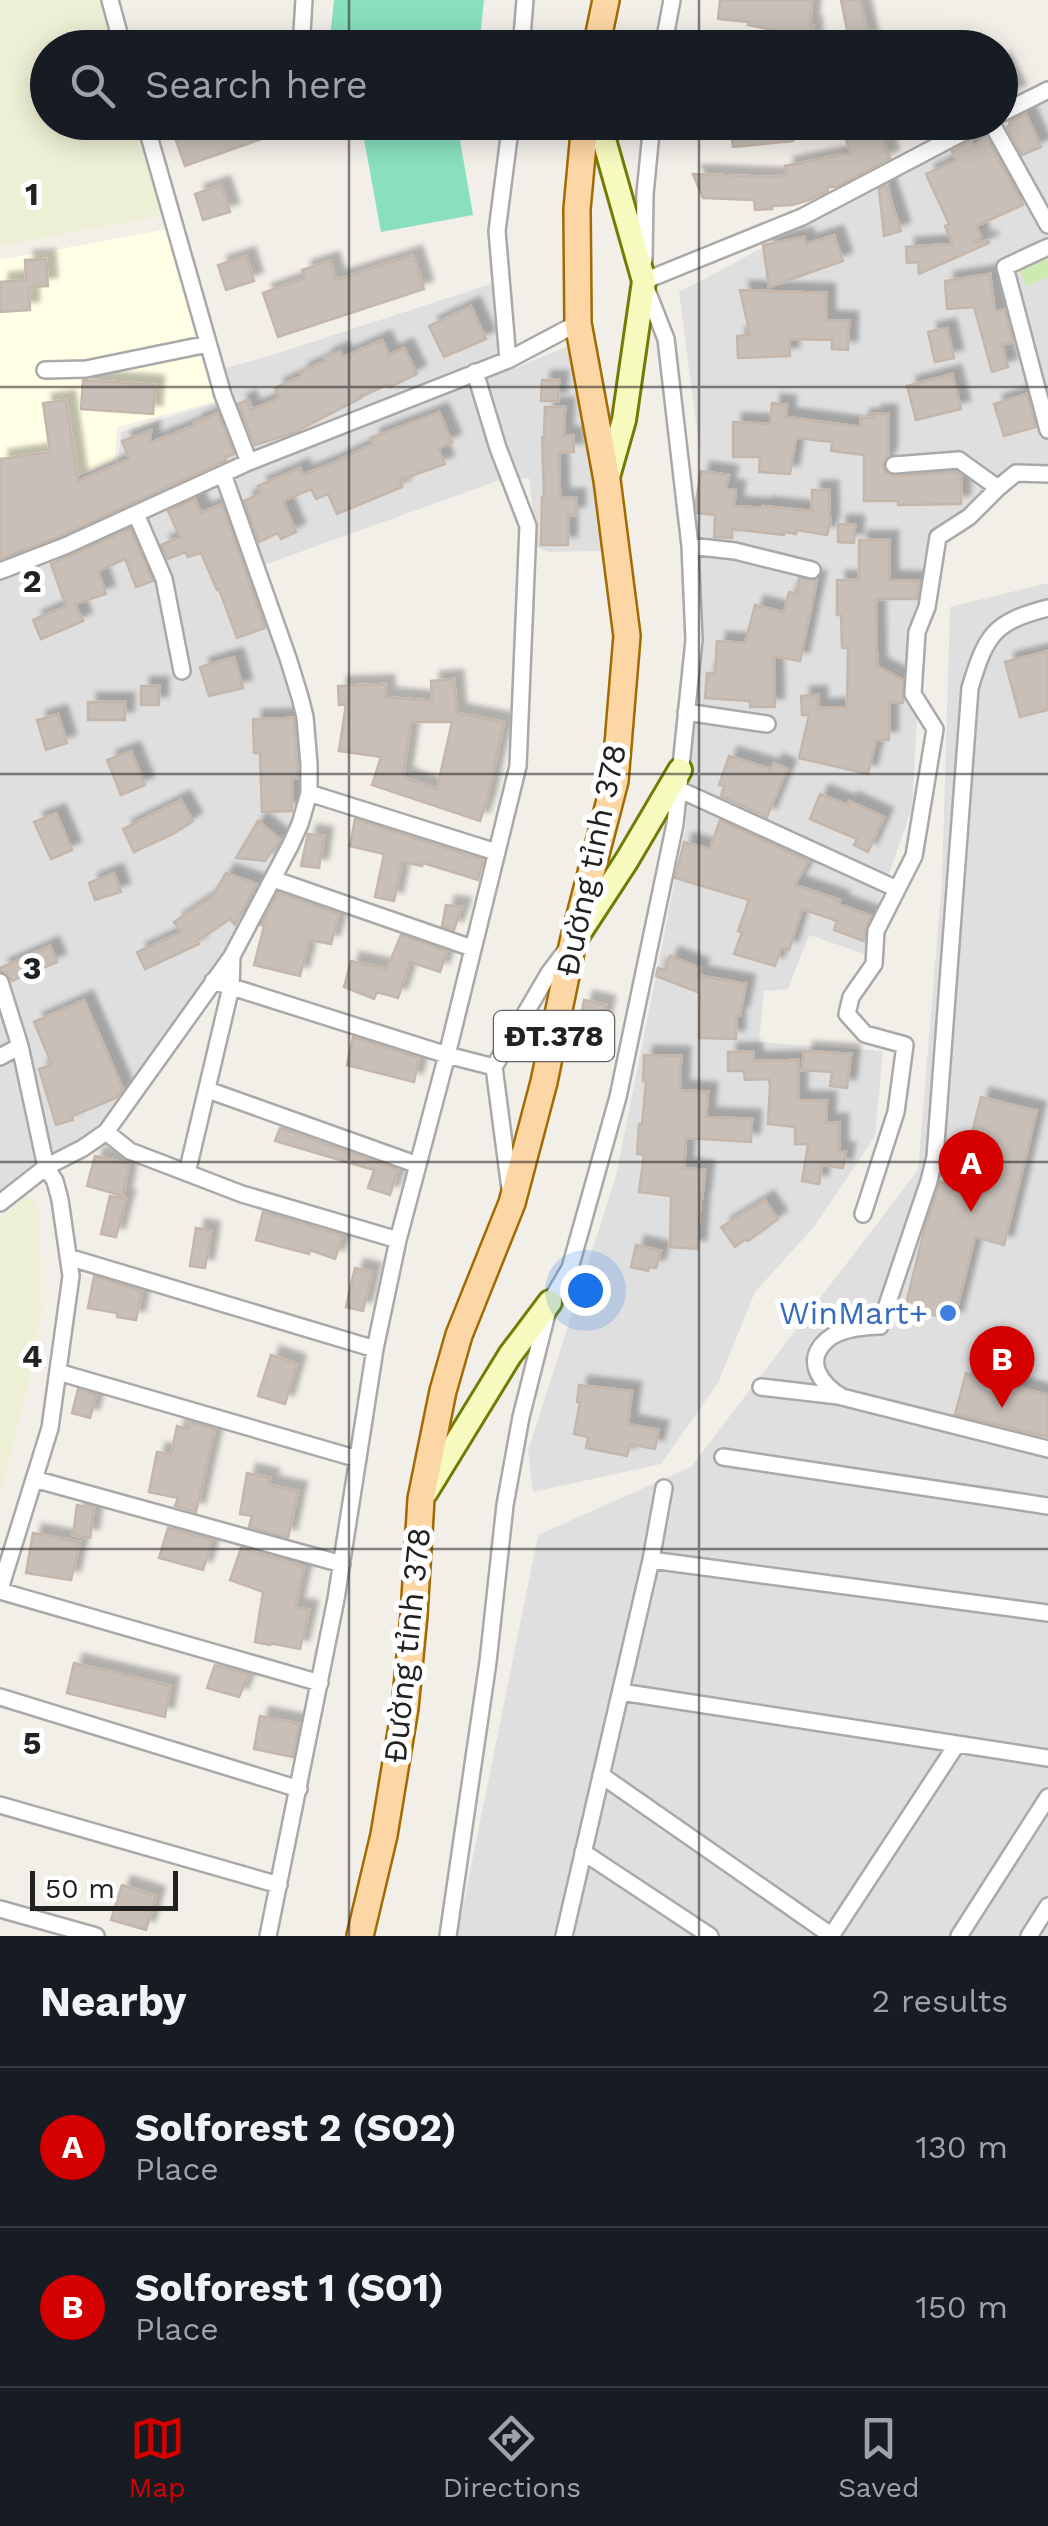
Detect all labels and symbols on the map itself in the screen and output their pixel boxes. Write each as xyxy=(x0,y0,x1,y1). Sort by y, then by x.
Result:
text: 1 xyxy=(25,175,39,213)
text: 2 xyxy=(22,562,42,600)
street label: Đường tỉnh 378 xyxy=(548,740,634,980)
text: 3 xyxy=(23,949,41,987)
road number: ĐT.378 xyxy=(494,1011,614,1061)
pin: A xyxy=(938,1130,1004,1212)
your location xyxy=(560,1265,611,1316)
place label: WinMart+ xyxy=(779,1294,928,1332)
marker: WinMart+ xyxy=(937,1302,959,1324)
pin: B xyxy=(970,1326,1034,1408)
text: 4 xyxy=(22,1337,42,1375)
street label: Đường tỉnh 378 xyxy=(376,1525,438,1765)
text: 5 xyxy=(23,1724,41,1762)
scale bar xyxy=(30,1866,178,1910)

